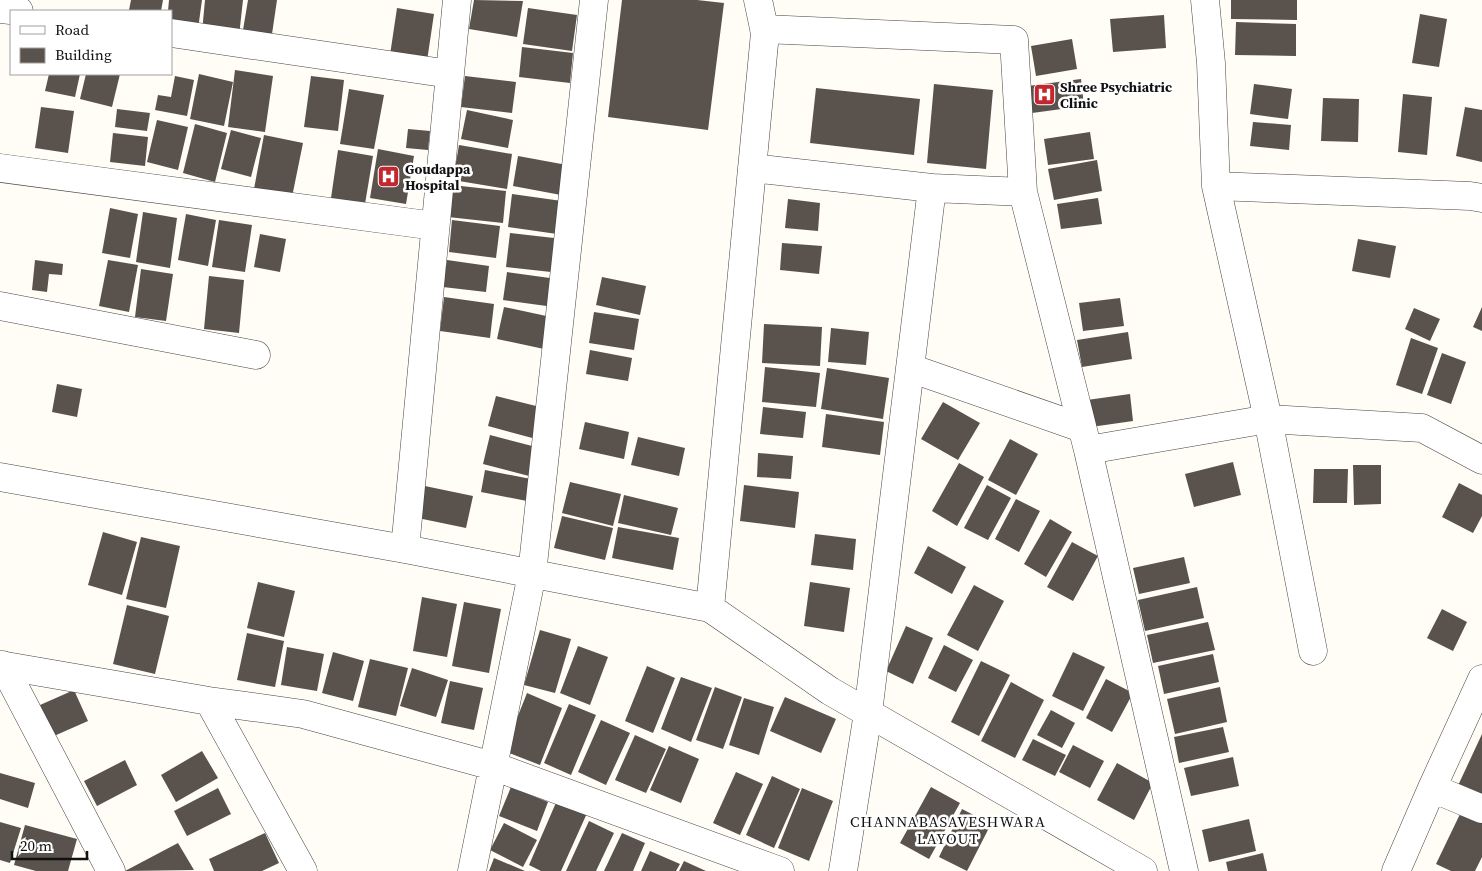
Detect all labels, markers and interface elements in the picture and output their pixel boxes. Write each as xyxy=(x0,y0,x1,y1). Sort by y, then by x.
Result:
legend xyxy=(10,10,172,75)
text: Road xyxy=(55,19,89,40)
text: Building xyxy=(55,44,112,65)
place label: Shree Psychiatric Clinic xyxy=(1060,77,1172,113)
hospital icon: Shree Psychiatric Clinic xyxy=(1032,83,1056,107)
place label: Goudappa Hospital xyxy=(405,159,471,195)
hospital icon: Goudappa Hospital xyxy=(377,165,401,189)
district label: CHANNABASAVESHWARA LAYOUT xyxy=(850,811,1046,849)
scale bar xyxy=(12,828,88,860)
text: 20 m xyxy=(20,835,52,856)

